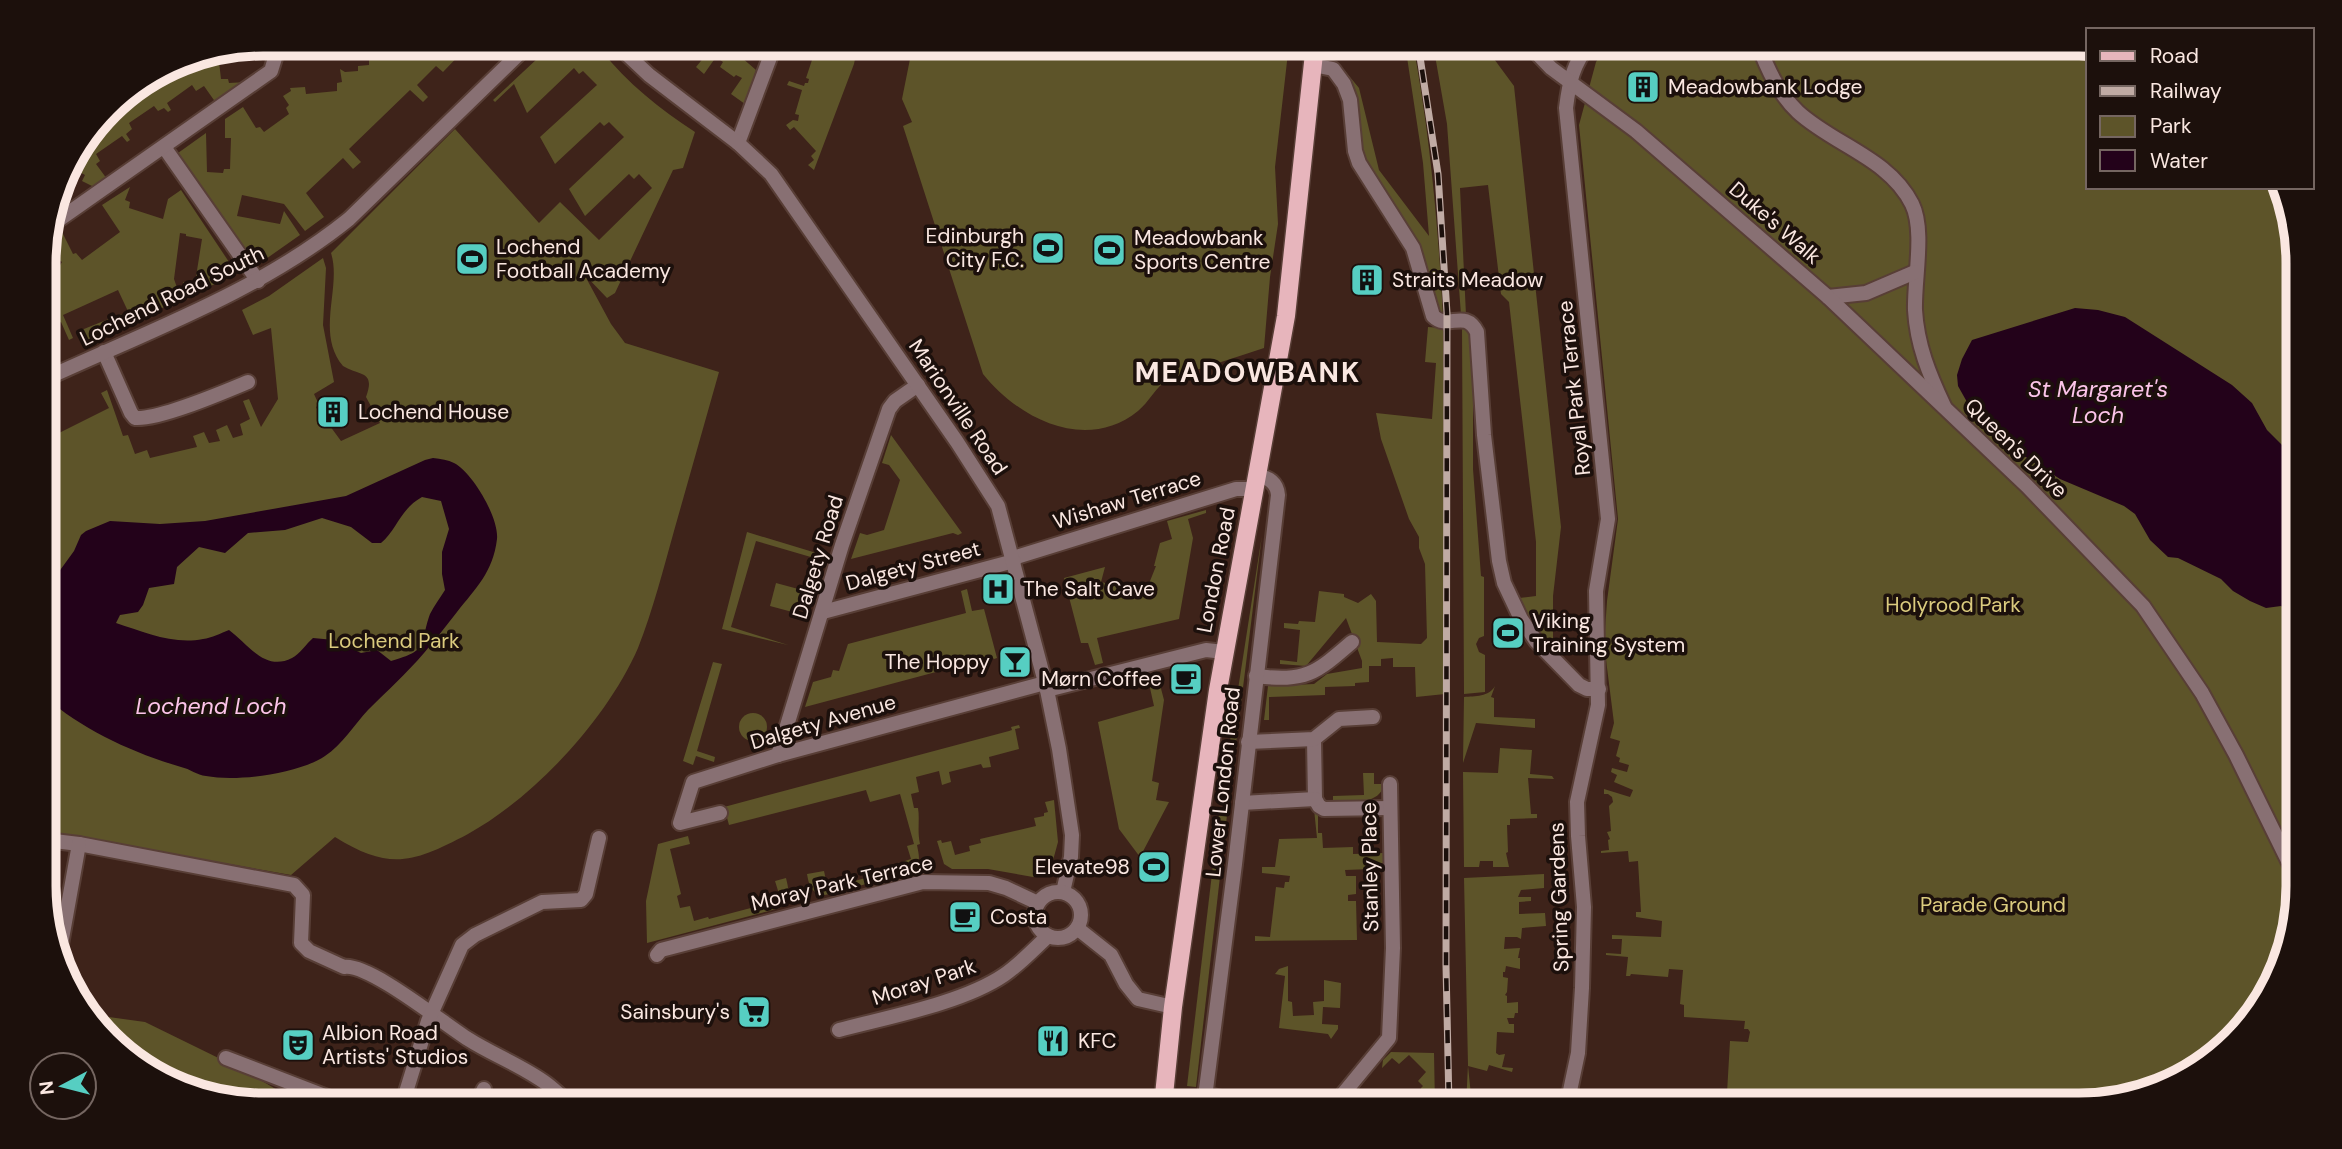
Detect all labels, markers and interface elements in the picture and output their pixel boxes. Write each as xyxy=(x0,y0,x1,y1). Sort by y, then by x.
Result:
legend xyxy=(2086,28,2314,189)
text: Road xyxy=(2150,42,2199,70)
building icon: Meadowbank Lodge xyxy=(1624,68,1662,106)
place label: Meadowbank Lodge xyxy=(1668,73,1863,101)
text: Railway xyxy=(2150,77,2222,105)
text: Park xyxy=(2150,112,2192,140)
text: Water xyxy=(2150,147,2208,175)
street label: Duke's Walk xyxy=(1723,175,1827,271)
place label: Edinburgh City F.C. xyxy=(925,222,1024,274)
place label: Meadowbank Sports Centre xyxy=(1134,224,1271,276)
sports icon: Edinburgh City F.C. xyxy=(1029,229,1067,267)
sports icon: Meadowbank Sports Centre xyxy=(1090,231,1128,269)
place label: Lochend Football Academy xyxy=(496,233,671,285)
street label: Lochend Road South xyxy=(75,239,269,353)
sports icon: Lochend Football Academy xyxy=(453,240,491,278)
building icon: Straits Meadow xyxy=(1348,261,1386,299)
place label: Straits Meadow xyxy=(1392,266,1543,294)
street label: Royal Park Terrace xyxy=(1551,299,1597,477)
street label: Marionville Road xyxy=(902,334,1014,480)
district label: MEADOWBANK xyxy=(1135,354,1361,391)
water label: St Margaret's Loch xyxy=(2028,374,2168,430)
street label: Queen's Drive xyxy=(1959,392,2073,504)
building icon: Lochend House xyxy=(314,393,352,431)
place label: Lochend House xyxy=(358,398,509,426)
street label: Wishaw Terrace xyxy=(1049,464,1205,536)
street label: Dalgety Road xyxy=(786,492,850,622)
street label: London Road xyxy=(1190,505,1242,635)
street label: Dalgety Street xyxy=(843,535,983,597)
hospital icon: The Salt Cave xyxy=(979,570,1017,608)
place label: The Salt Cave xyxy=(1023,575,1155,603)
park label: Holyrood Park xyxy=(1885,591,2021,619)
place label: Viking Training System xyxy=(1532,607,1685,659)
sports icon: Viking Training System xyxy=(1489,614,1527,652)
park label: Lochend Park xyxy=(328,627,460,655)
bar icon: The Hoppy xyxy=(996,643,1034,681)
place label: The Hoppy xyxy=(885,648,990,676)
cafe icon: Mørn Coffee xyxy=(1167,660,1205,698)
place label: Mørn Coffee xyxy=(1041,665,1162,693)
street label: Lower London Road xyxy=(1199,686,1247,878)
street label: Dalgety Avenue xyxy=(747,688,899,756)
water label: Lochend Loch xyxy=(136,691,286,721)
street label: Stanley Place xyxy=(1355,802,1385,932)
street label: Spring Gardens xyxy=(1542,822,1576,972)
street label: Moray Park Terrace xyxy=(748,848,936,918)
sports icon: Elevate98 xyxy=(1135,848,1173,886)
place label: Elevate98 xyxy=(1035,853,1130,881)
park label: Parade Ground xyxy=(1920,891,2066,919)
cafe icon: Costa xyxy=(946,898,984,936)
place label: Costa xyxy=(990,903,1047,931)
street label: Moray Park xyxy=(868,952,980,1012)
supermarket icon: Sainsbury's xyxy=(735,993,773,1031)
place label: Sainsbury's xyxy=(620,998,730,1026)
place label: Albion Road Artists' Studios xyxy=(322,1019,468,1071)
restaurant icon: KFC xyxy=(1034,1022,1072,1060)
theatre icon: Albion Road Artists' Studios xyxy=(279,1026,317,1064)
place label: KFC xyxy=(1078,1027,1117,1055)
north arrow xyxy=(28,1051,98,1121)
text: N xyxy=(33,1080,60,1096)

